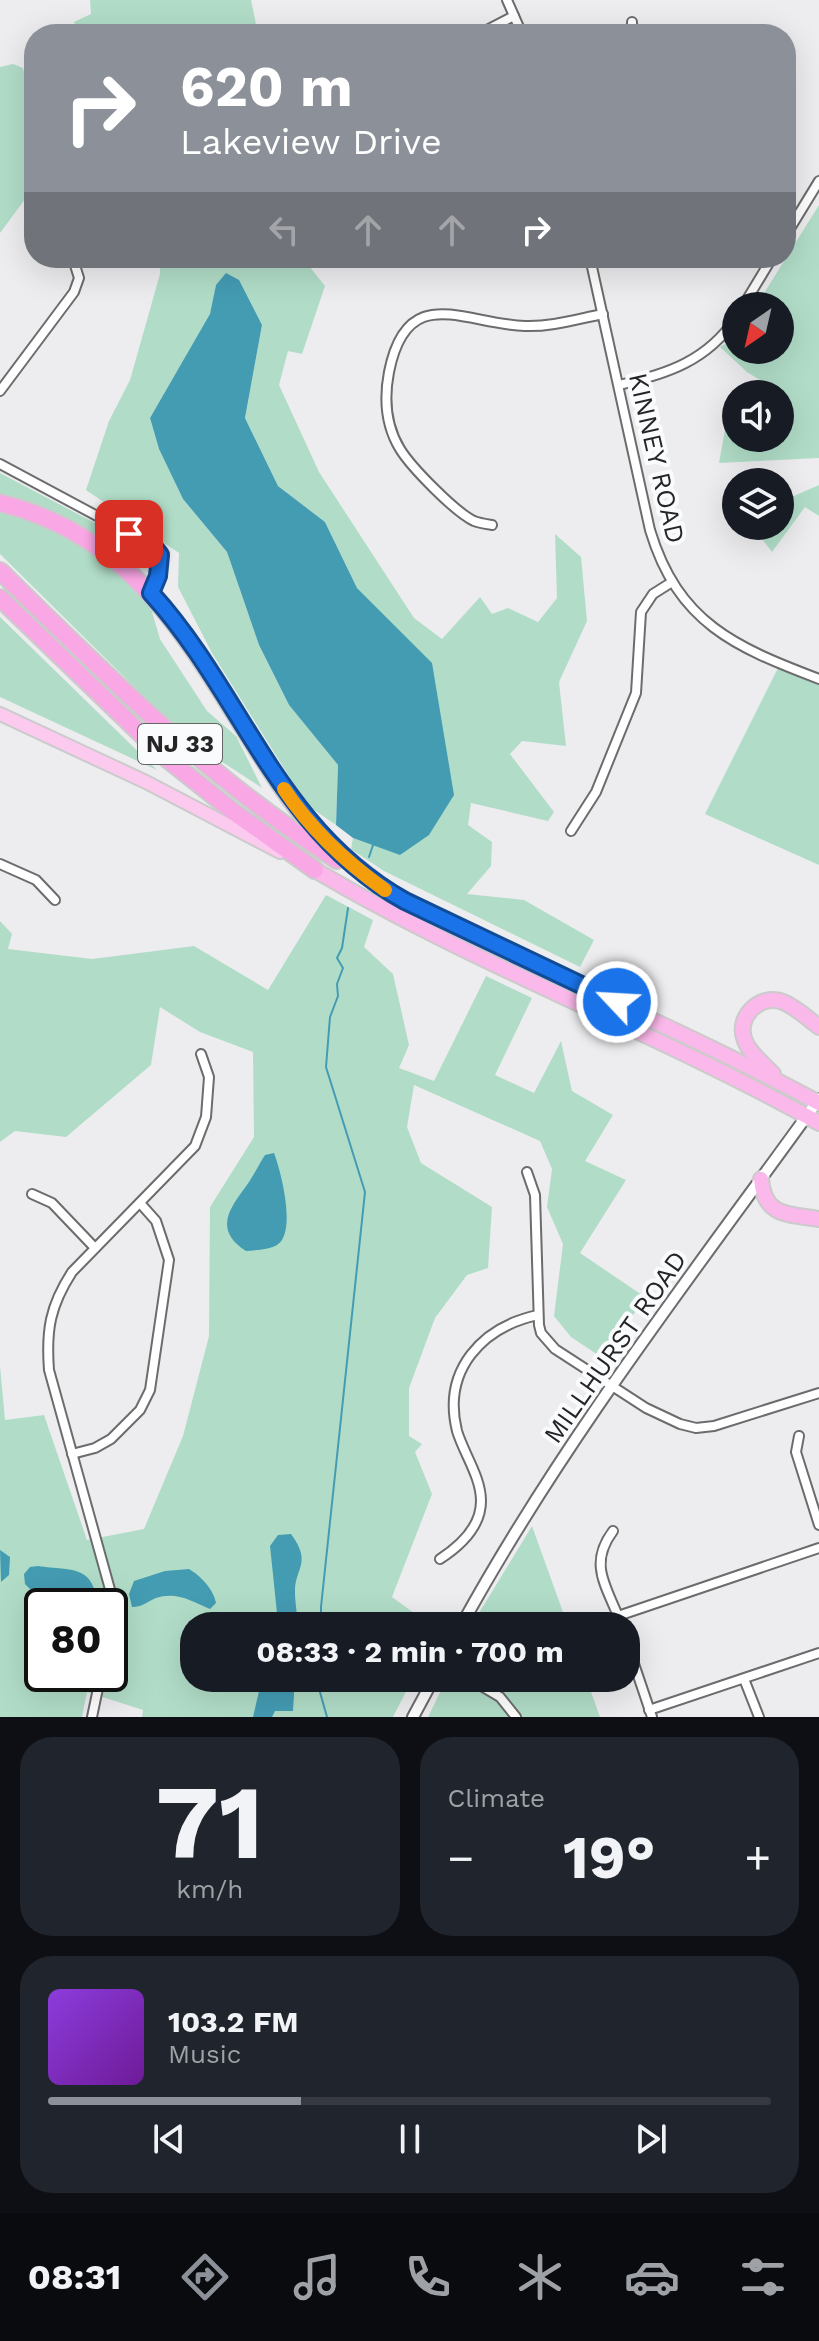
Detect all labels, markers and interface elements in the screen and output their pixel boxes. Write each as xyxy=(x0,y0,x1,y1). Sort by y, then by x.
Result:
text: 620 m xyxy=(180,54,353,120)
icon: right xyxy=(48,56,152,160)
text: Lakeview Drive xyxy=(180,121,442,163)
icon: left xyxy=(262,208,306,252)
icon: ahead xyxy=(346,208,390,252)
icon: ahead xyxy=(430,208,474,252)
icon: right xyxy=(514,208,558,252)
north arrow xyxy=(722,292,794,364)
map controls xyxy=(722,292,794,540)
street label: KINNEY ROAD xyxy=(623,370,691,546)
button: sound xyxy=(722,380,794,452)
button: layers xyxy=(722,468,794,540)
pin xyxy=(95,500,163,568)
icon: arrive xyxy=(107,512,151,556)
road number: NJ 33 xyxy=(138,724,222,764)
position arrow xyxy=(575,960,659,1044)
street label: MILLHURST ROAD xyxy=(537,1245,693,1449)
speed limit sign: 80 xyxy=(24,1588,128,1692)
text: 08:33 · 2 min · 700 m xyxy=(256,1634,564,1669)
text: 71 xyxy=(156,1761,264,1883)
text: Climate xyxy=(448,1783,545,1813)
text: 19° xyxy=(563,1822,656,1893)
text: − xyxy=(448,1832,474,1884)
text: + xyxy=(744,1832,771,1884)
text: km/h xyxy=(176,1874,243,1904)
text: 103.2 FM xyxy=(168,2004,299,2039)
text: Music xyxy=(168,2039,241,2069)
icon: previous xyxy=(147,2117,191,2161)
icon: pause xyxy=(388,2117,432,2161)
icon: next xyxy=(629,2117,673,2161)
icon: directions xyxy=(177,2249,233,2305)
icon: music xyxy=(289,2249,345,2305)
icon: phone xyxy=(400,2249,456,2305)
icon: climate xyxy=(512,2249,568,2305)
icon: car xyxy=(624,2249,680,2305)
icon: filters xyxy=(735,2249,791,2305)
text: 08:31 xyxy=(28,2256,121,2298)

